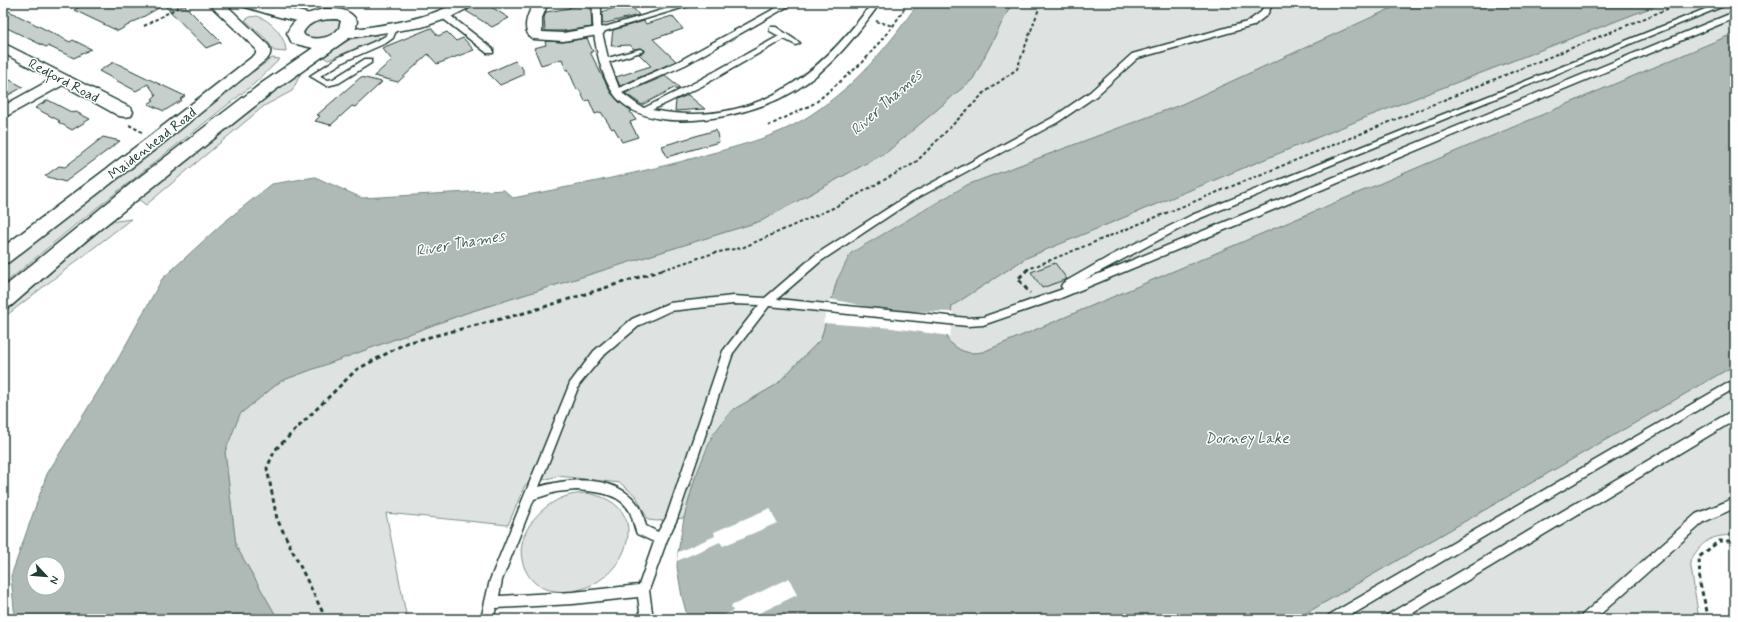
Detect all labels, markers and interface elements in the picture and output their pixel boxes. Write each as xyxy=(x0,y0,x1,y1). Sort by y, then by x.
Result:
street label: Redford Road xyxy=(24,55,102,109)
water label: River Thames xyxy=(847,64,928,140)
street label: Maidenhead Road xyxy=(105,104,200,184)
water label: River Thames xyxy=(414,226,508,262)
water label: Dorney Lake xyxy=(1205,429,1290,449)
north arrow xyxy=(26,556,66,596)
text: N xyxy=(46,574,62,586)

